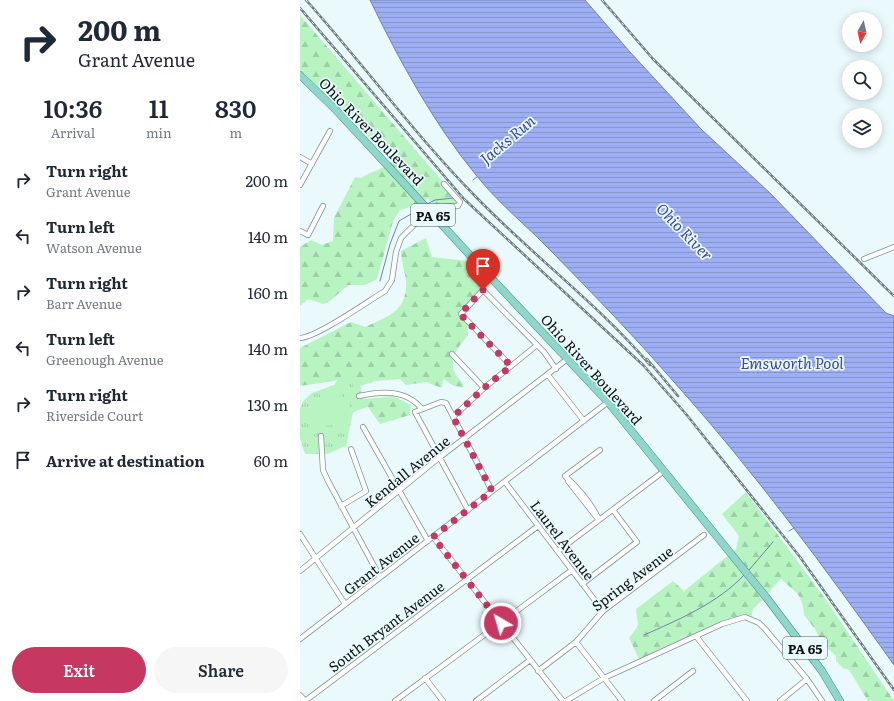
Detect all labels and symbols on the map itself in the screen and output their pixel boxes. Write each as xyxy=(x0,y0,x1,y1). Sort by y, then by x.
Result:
north arrow xyxy=(842,12,882,52)
street label: Ohio River Boulevard xyxy=(315,73,429,190)
water label: Jacks Run xyxy=(474,109,540,169)
water label: Ohio River xyxy=(652,197,718,265)
road number: PA 65 xyxy=(411,204,455,226)
pin xyxy=(466,249,500,290)
street label: Ohio River Boulevard xyxy=(537,309,647,429)
water label: Emsworth Pool xyxy=(740,351,844,374)
street label: Kendall Avenue xyxy=(360,430,454,512)
street label: Laurel Avenue xyxy=(526,496,600,584)
street label: Grant Avenue xyxy=(339,527,423,599)
street label: Spring Avenue xyxy=(587,541,677,615)
street label: South Bryant Avenue xyxy=(324,576,448,676)
position arrow xyxy=(480,602,522,644)
road number: PA 65 xyxy=(783,637,827,659)

